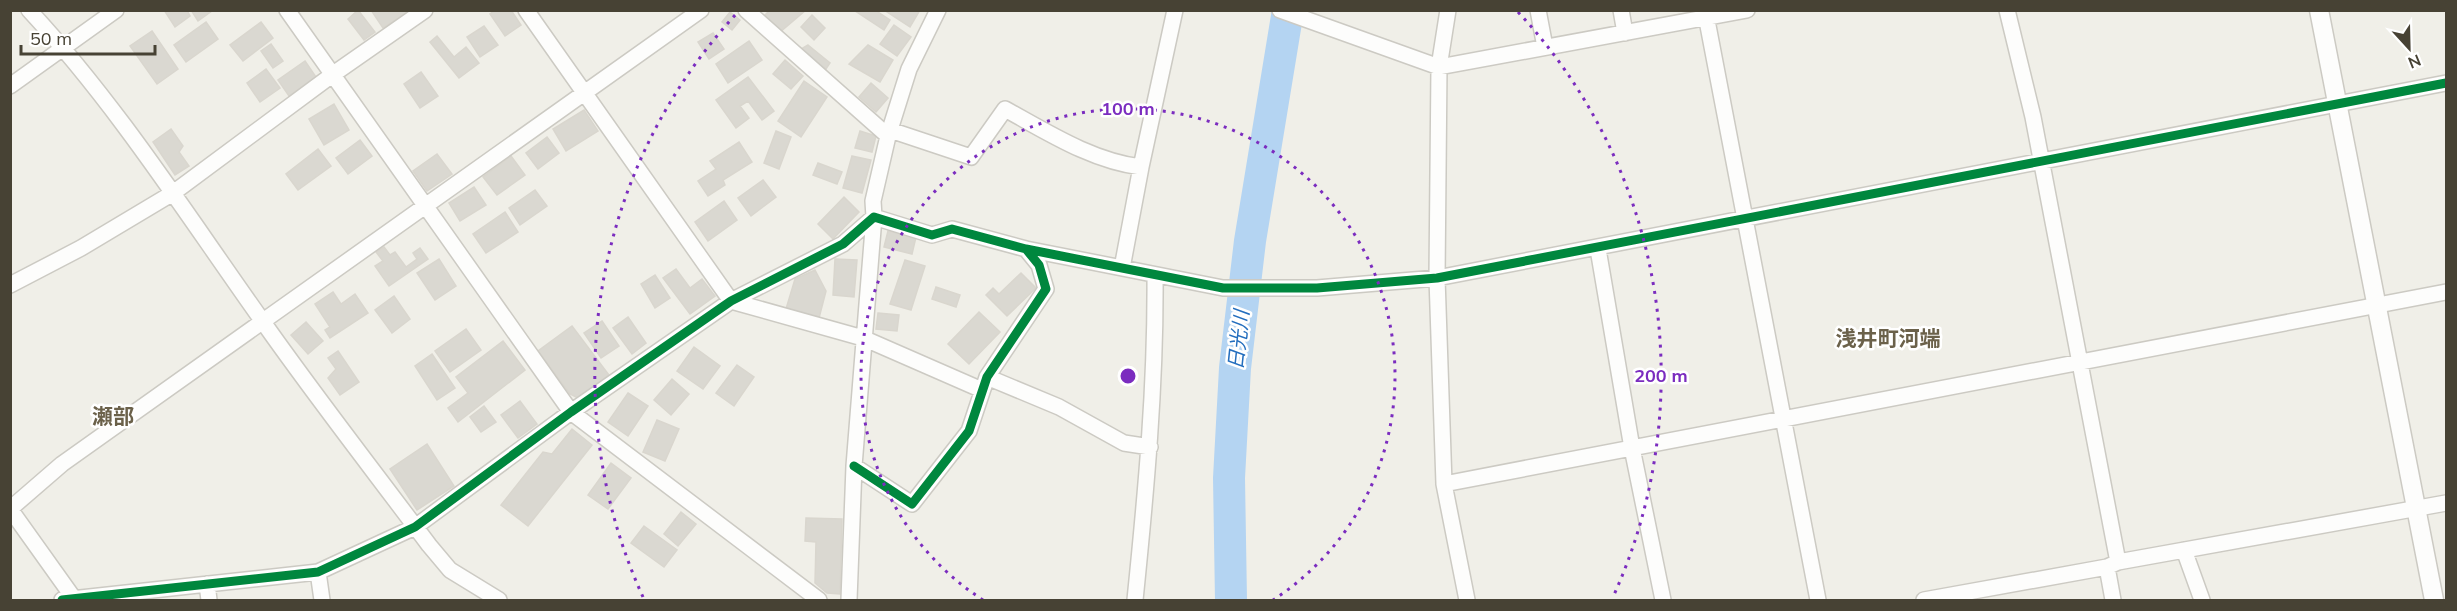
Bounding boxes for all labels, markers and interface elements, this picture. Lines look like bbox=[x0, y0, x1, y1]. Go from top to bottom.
scale bar bbox=[21, 18, 154, 56]
north arrow bbox=[2379, 18, 2439, 78]
text: 50 m bbox=[30, 27, 72, 50]
text: N bbox=[2405, 50, 2424, 73]
text: 100 m bbox=[1101, 97, 1155, 120]
water label: 日光川 bbox=[1222, 307, 1254, 371]
district label: 浅井町河端 bbox=[1836, 325, 1941, 351]
text: 200 m bbox=[1634, 364, 1688, 387]
centre of rings bbox=[1118, 366, 1138, 386]
district label: 瀬部 bbox=[92, 403, 134, 429]

